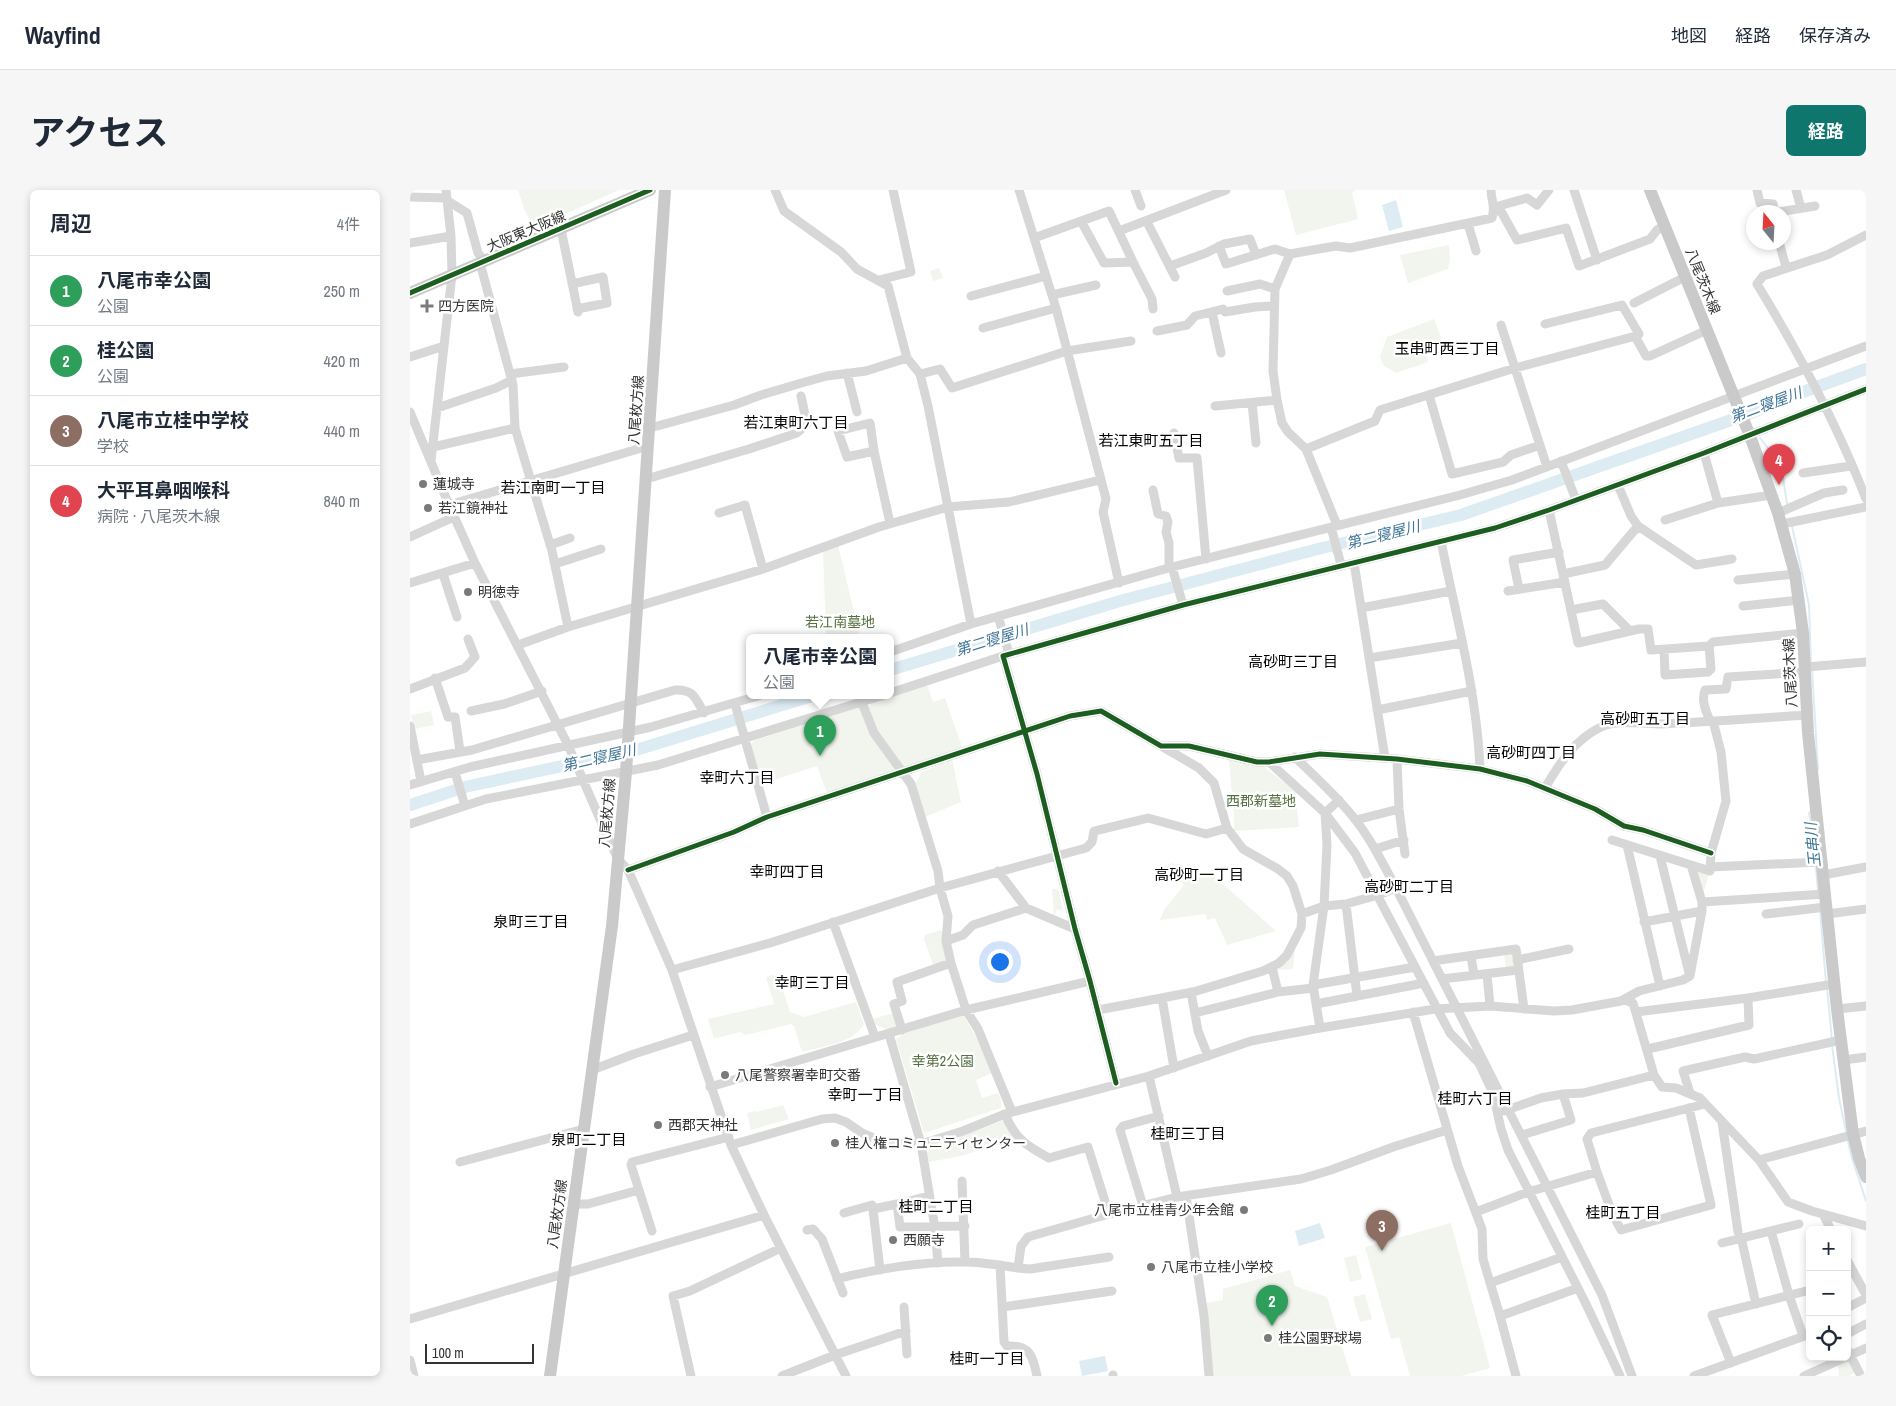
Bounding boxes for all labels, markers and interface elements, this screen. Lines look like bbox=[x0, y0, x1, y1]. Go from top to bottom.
text: Wayfind bbox=[25, 19, 101, 51]
text: 地図 bbox=[1671, 23, 1707, 48]
text: 経路 bbox=[1735, 23, 1771, 48]
text: 保存済み bbox=[1799, 23, 1871, 48]
button: 経路 bbox=[1786, 105, 1866, 156]
text: アクセス bbox=[30, 109, 168, 156]
north arrow bbox=[1746, 205, 1791, 250]
street label: 大阪東大阪線 bbox=[484, 206, 568, 256]
text: 周辺 bbox=[50, 209, 92, 238]
text: 4件 bbox=[337, 213, 360, 235]
street label: 八尾茨木線 bbox=[1682, 245, 1724, 317]
text: 八尾市幸公園 bbox=[97, 267, 211, 293]
text: 1 bbox=[62, 280, 70, 302]
text: 250 m bbox=[324, 280, 360, 302]
text: 公園 bbox=[97, 295, 129, 317]
place label: 四方医院 bbox=[438, 297, 494, 315]
marker: 四方医院 bbox=[420, 299, 434, 313]
text: 桂公園 bbox=[97, 337, 154, 363]
district label: 玉串町西三丁目 bbox=[1394, 338, 1500, 359]
text: 2 bbox=[62, 350, 70, 372]
text: 420 m bbox=[324, 350, 360, 372]
text: 公園 bbox=[97, 365, 129, 387]
street label: 八尾枚方線 bbox=[625, 374, 647, 446]
water label: 第二寝屋川 bbox=[1727, 381, 1807, 427]
text: 八尾市立桂中学校 bbox=[97, 407, 249, 433]
district label: 若江東町六丁目 bbox=[743, 412, 849, 433]
text: 3 bbox=[62, 420, 70, 442]
text: 440 m bbox=[324, 420, 360, 442]
district label: 若江東町五丁目 bbox=[1098, 430, 1204, 451]
text: 学校 bbox=[97, 435, 129, 457]
pin: 4 bbox=[1763, 444, 1795, 485]
place label: 蓮城寺 bbox=[433, 475, 475, 493]
text: 大平耳鼻咽喉科 bbox=[97, 477, 230, 503]
district label: 若江南町一丁目 bbox=[500, 477, 606, 498]
marker: 蓮城寺 bbox=[417, 478, 429, 490]
text: 4 bbox=[62, 490, 70, 512]
text: 840 m bbox=[324, 490, 360, 512]
place label: 若江鏡神社 bbox=[438, 499, 508, 517]
marker: 若江鏡神社 bbox=[422, 502, 434, 514]
text: 病院 · 八尾茨木線 bbox=[97, 505, 220, 527]
water label: 第二寝屋川 bbox=[1344, 515, 1424, 554]
place label: 明徳寺 bbox=[478, 583, 520, 601]
marker: 明徳寺 bbox=[462, 586, 474, 598]
park label: 若江南墓地 bbox=[805, 613, 875, 631]
water label: 第二寝屋川 bbox=[953, 618, 1033, 661]
popup bbox=[746, 634, 894, 699]
street label: 八尾茨木線 bbox=[1779, 638, 1801, 708]
text: 八尾市幸公園 bbox=[763, 643, 877, 669]
district label: 高砂町三丁目 bbox=[1248, 651, 1338, 672]
text: 公園 bbox=[763, 671, 795, 693]
district label: 高砂町五丁目 bbox=[1600, 708, 1690, 729]
pin: 1 bbox=[804, 715, 836, 756]
water label: 第二寝屋川 bbox=[560, 738, 640, 776]
district label: 高砂町四丁目 bbox=[1486, 742, 1576, 763]
district label: 幸町六丁目 bbox=[699, 767, 775, 788]
street label: 八尾枚方線 bbox=[595, 777, 619, 849]
park label: 西郡新墓地 bbox=[1226, 792, 1296, 810]
water label: 玉串川 bbox=[1800, 820, 1825, 869]
district label: 幸町四丁目 bbox=[749, 861, 825, 882]
district label: 高砂町一丁目 bbox=[1154, 864, 1244, 885]
district label: 高砂町二丁目 bbox=[1364, 876, 1454, 897]
district label: 泉町三丁目 bbox=[493, 911, 569, 932]
your location bbox=[987, 949, 1013, 975]
district label: 幸町三丁目 bbox=[774, 972, 850, 993]
park label: 幸第2公園 bbox=[912, 1052, 974, 1070]
place label: 八尾警察署幸町交番 bbox=[735, 1066, 861, 1084]
marker: 八尾警察署幸町交番 bbox=[719, 1069, 731, 1081]
district label: 幸町一丁目 bbox=[827, 1084, 903, 1105]
district label: 桂町六丁目 bbox=[1437, 1088, 1513, 1109]
place label: 西郡天神社 bbox=[668, 1116, 738, 1134]
marker: 西郡天神社 bbox=[652, 1119, 664, 1131]
district label: 桂町三丁目 bbox=[1150, 1123, 1226, 1144]
district label: 泉町二丁目 bbox=[551, 1129, 627, 1150]
place label: 桂人権コミュニティセンター bbox=[845, 1134, 1026, 1152]
marker: 桂人権コミュニティセンター bbox=[829, 1137, 841, 1149]
street label: 八尾枚方線 bbox=[543, 1178, 571, 1250]
district label: 桂町二丁目 bbox=[898, 1196, 974, 1217]
place label: 八尾市立桂青少年会館 bbox=[1094, 1201, 1234, 1219]
district label: 桂町五丁目 bbox=[1585, 1202, 1661, 1223]
marker: 八尾市立桂青少年会館 bbox=[1238, 1204, 1250, 1216]
pin: 3 bbox=[1366, 1210, 1398, 1251]
map controls bbox=[1806, 1226, 1851, 1361]
button: + bbox=[1806, 1226, 1851, 1271]
place label: 西願寺 bbox=[903, 1231, 945, 1249]
marker: 西願寺 bbox=[887, 1234, 899, 1246]
place label: 八尾市立桂小学校 bbox=[1161, 1258, 1273, 1276]
marker: 八尾市立桂小学校 bbox=[1145, 1261, 1157, 1273]
button: − bbox=[1806, 1271, 1851, 1316]
pin: 2 bbox=[1256, 1285, 1288, 1326]
button: locate bbox=[1806, 1316, 1851, 1361]
place label: 桂公園野球場 bbox=[1278, 1329, 1362, 1347]
marker: 桂公園野球場 bbox=[1262, 1332, 1274, 1344]
scale bar bbox=[425, 1341, 534, 1364]
text: 100 m bbox=[432, 1344, 464, 1362]
district label: 桂町一丁目 bbox=[949, 1348, 1025, 1369]

